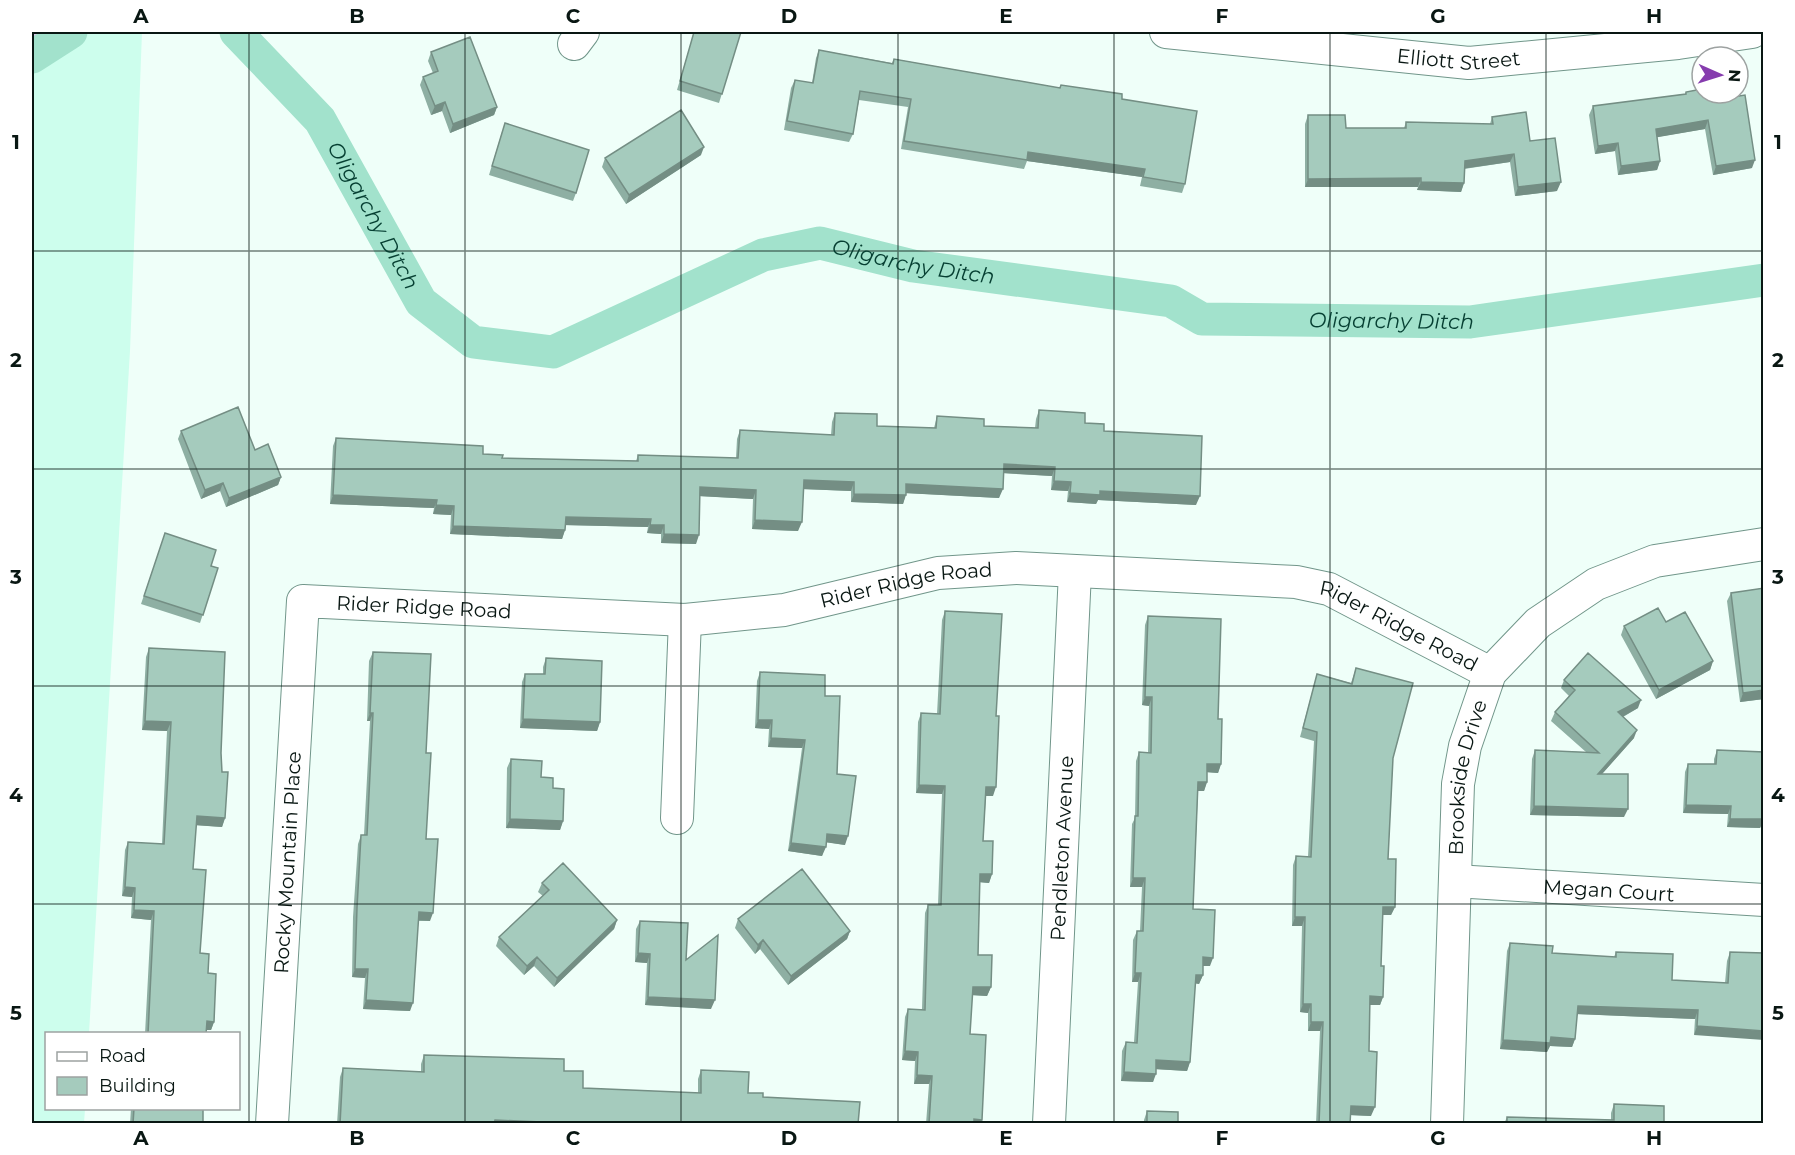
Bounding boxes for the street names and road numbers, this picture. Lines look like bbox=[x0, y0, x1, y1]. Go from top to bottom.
street label: Elliott Street bbox=[1396, 44, 1521, 75]
street label: Rider Ridge Road bbox=[817, 558, 993, 613]
street label: Rider Ridge Road bbox=[1317, 575, 1482, 677]
street label: Rider Ridge Road bbox=[336, 591, 512, 623]
street label: Brookside Drive bbox=[1444, 696, 1492, 856]
street label: Rocky Mountain Place bbox=[269, 751, 306, 974]
street label: Pendleton Avenue bbox=[1046, 755, 1078, 941]
street label: Megan Court bbox=[1542, 874, 1675, 906]

